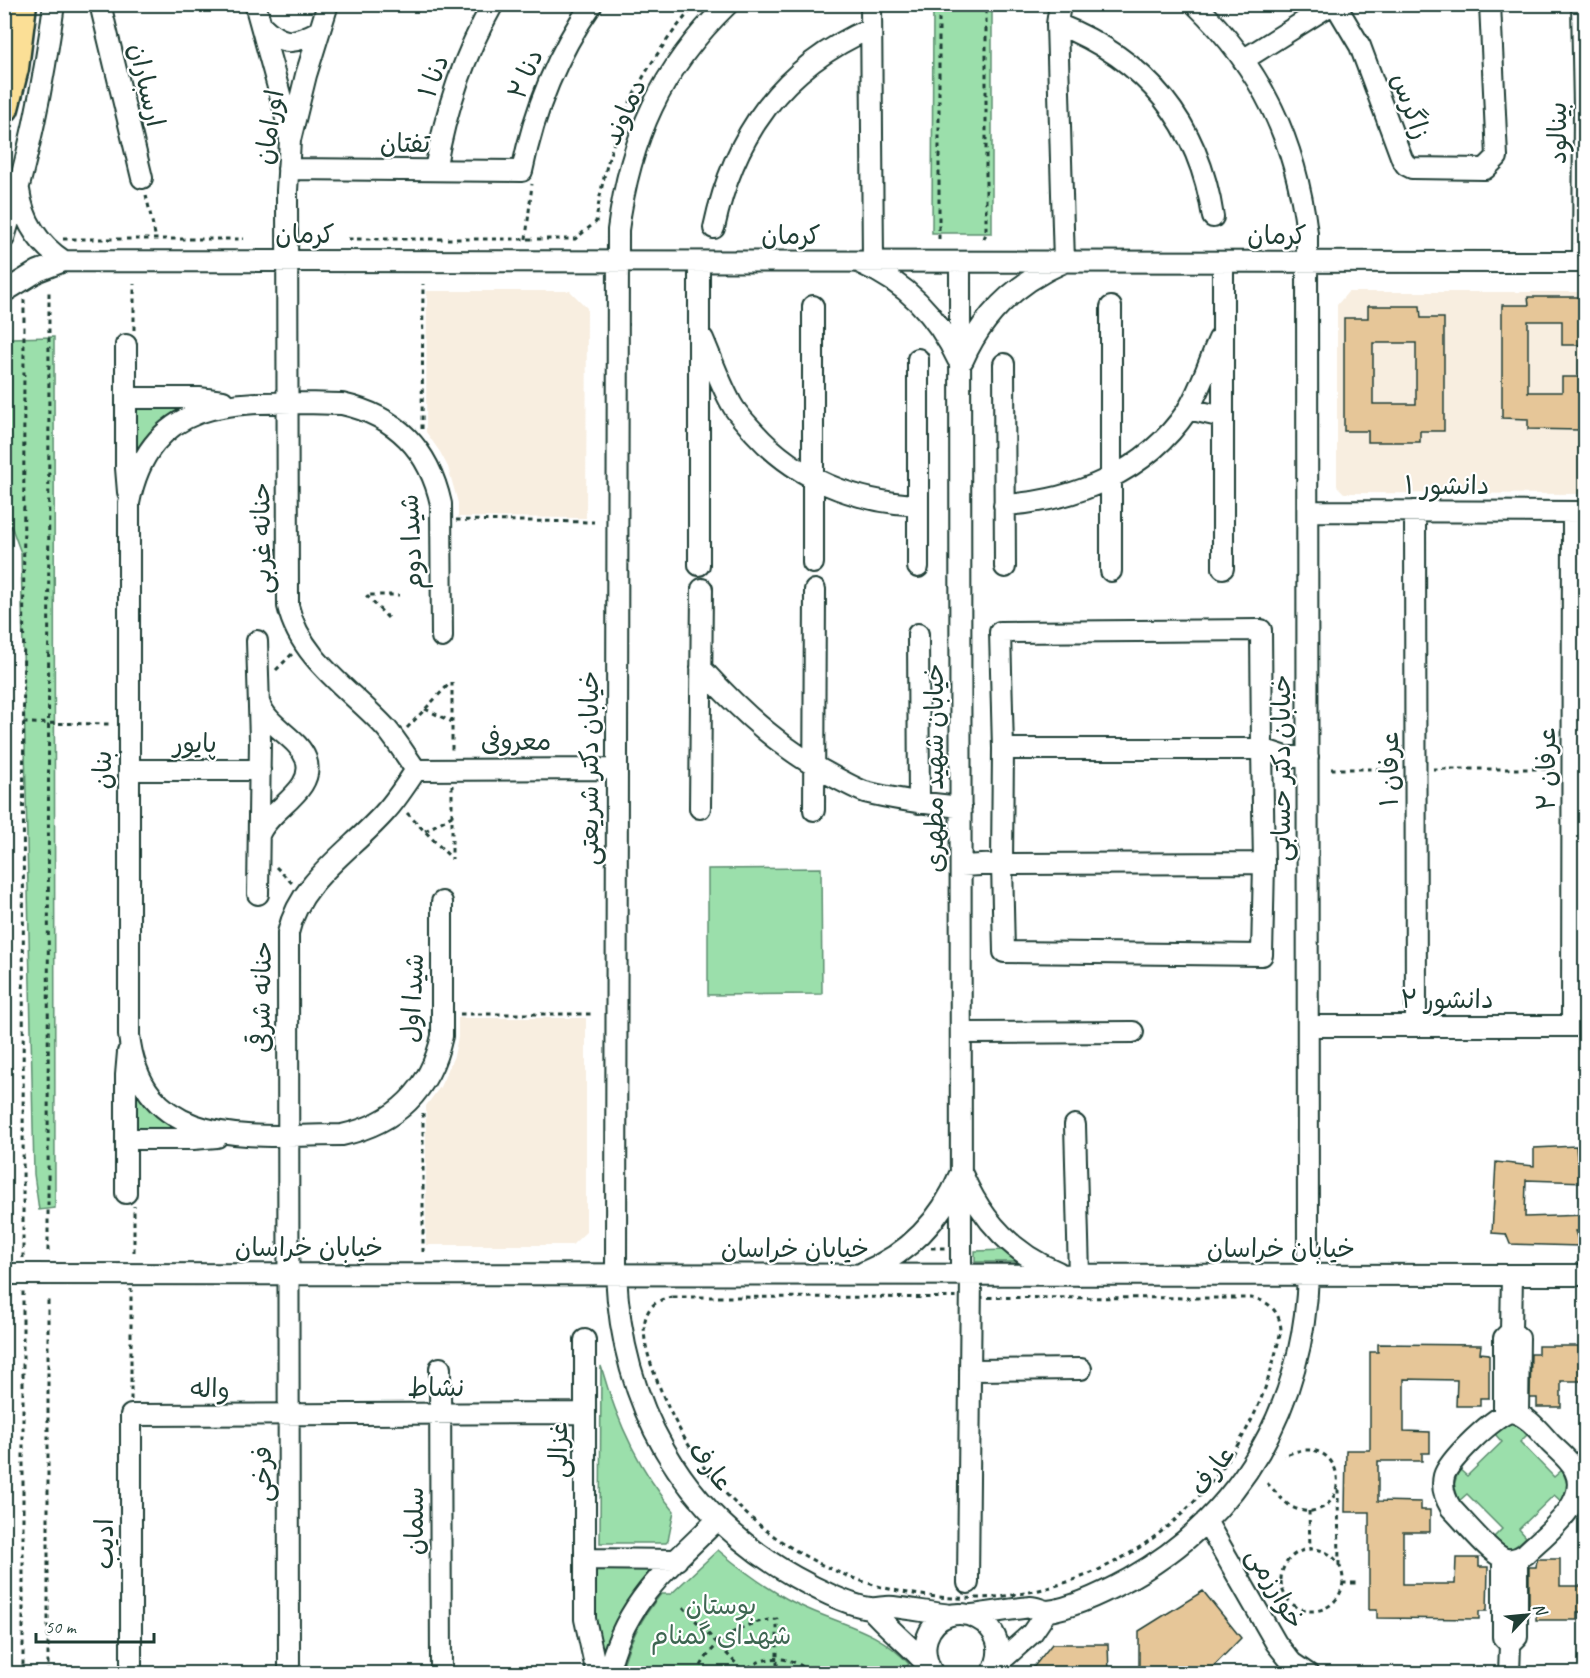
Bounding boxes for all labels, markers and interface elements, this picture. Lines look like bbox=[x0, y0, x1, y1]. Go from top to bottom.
street label: ارسباران bbox=[121, 40, 172, 130]
street label: دنا ۲ bbox=[500, 44, 551, 104]
street label: دنا ۱ bbox=[411, 50, 456, 102]
street label: زاگرس bbox=[1383, 69, 1438, 144]
street label: دماوند bbox=[595, 74, 654, 151]
street label: اورامان bbox=[247, 87, 292, 167]
street label: بینالود bbox=[1541, 102, 1574, 164]
street label: تفتان bbox=[380, 127, 431, 160]
street label: کرمان bbox=[275, 218, 335, 251]
street label: کرمان bbox=[761, 219, 821, 252]
street label: کرمان bbox=[1247, 219, 1307, 252]
street label: دانشور ۱ bbox=[1405, 469, 1489, 502]
street label: حنانه غربی bbox=[244, 483, 279, 594]
street label: شیدا دوم bbox=[393, 493, 433, 591]
street label: خیابان شهید مطهری bbox=[918, 663, 951, 873]
street label: خیابان دکتر شریعتی bbox=[573, 671, 606, 865]
street label: خیابان دکتر حسابی bbox=[1265, 674, 1298, 862]
street label: معروفی bbox=[481, 725, 551, 758]
street label: پایور bbox=[171, 727, 217, 760]
street label: عرفان ۲ bbox=[1530, 727, 1563, 811]
street label: عرفان ۱ bbox=[1373, 731, 1406, 807]
street label: بنان bbox=[86, 750, 119, 790]
street label: حنانه شرقی bbox=[244, 942, 279, 1053]
street label: شیدا اول bbox=[394, 952, 431, 1044]
street label: دانشور ۲ bbox=[1400, 983, 1494, 1016]
street label: خیابان خراسان bbox=[235, 1231, 383, 1264]
street label: خیابان خراسان bbox=[721, 1232, 869, 1265]
street label: خیابان خراسان bbox=[1207, 1232, 1355, 1265]
street label: نشاط bbox=[408, 1371, 464, 1404]
street label: واله bbox=[190, 1372, 230, 1405]
street label: غزالی bbox=[542, 1422, 575, 1478]
street label: عارف bbox=[681, 1435, 740, 1498]
street label: عارف bbox=[1183, 1439, 1242, 1502]
street label: فرخی bbox=[246, 1446, 279, 1502]
street label: سلمان bbox=[398, 1487, 431, 1555]
street label: ادیب bbox=[88, 1518, 121, 1570]
street label: خوارزمی bbox=[1239, 1541, 1312, 1635]
north arrow bbox=[1497, 1585, 1557, 1645]
park label: بوستان شهدای گمنام bbox=[651, 1589, 791, 1655]
text: N bbox=[1528, 1600, 1552, 1620]
scale bar bbox=[36, 1606, 154, 1644]
text: 50 m bbox=[45, 1616, 78, 1638]

